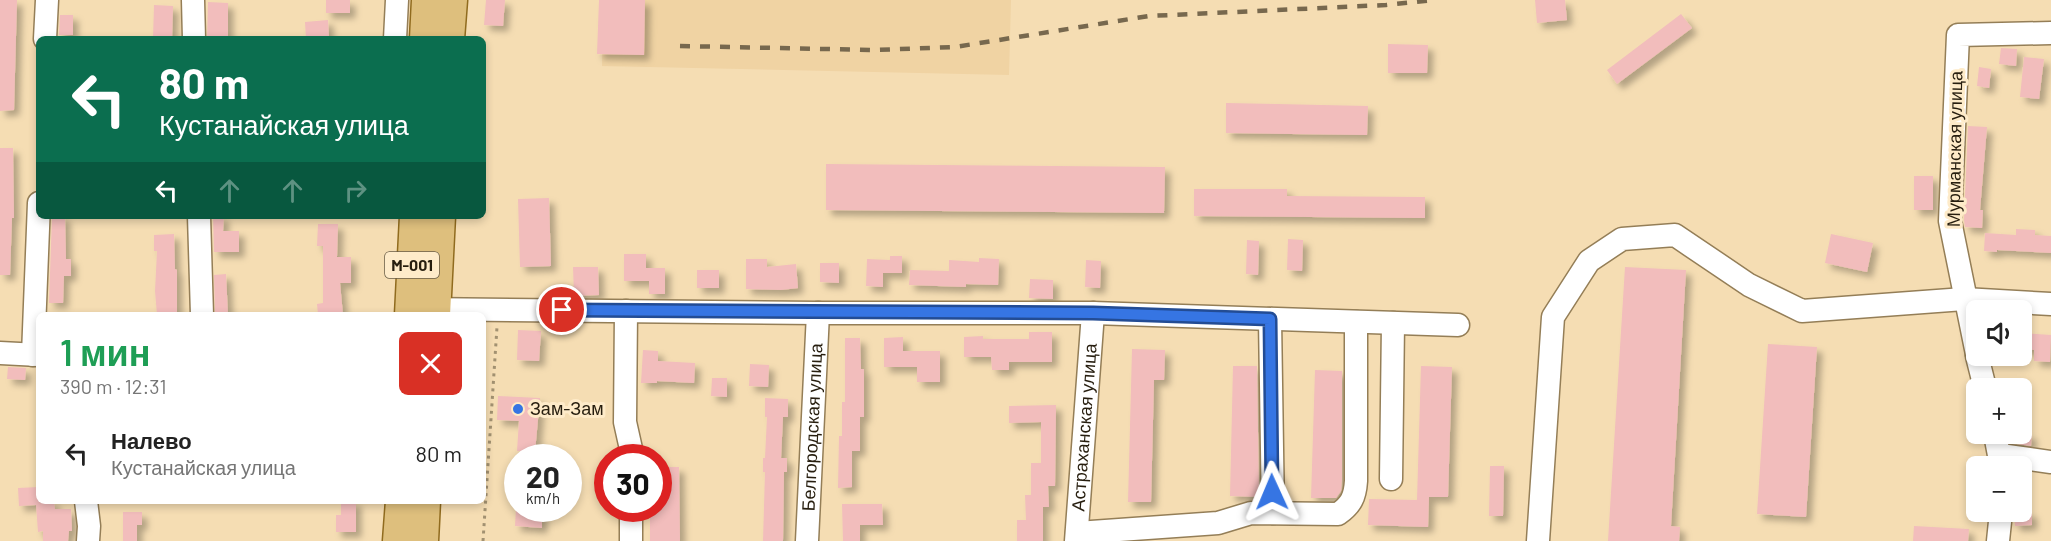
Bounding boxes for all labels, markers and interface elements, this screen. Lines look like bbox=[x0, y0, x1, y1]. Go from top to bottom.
text: 80 m bbox=[159, 57, 249, 107]
icon: left bbox=[60, 60, 138, 138]
street label: Мурманская улица bbox=[1942, 70, 1966, 227]
text: Кустанайская улица bbox=[159, 108, 409, 140]
icon: left bbox=[150, 174, 183, 207]
icon: ahead bbox=[213, 174, 246, 207]
icon: ahead bbox=[276, 174, 309, 207]
icon: right bbox=[339, 174, 372, 207]
road number: M-001 bbox=[385, 252, 439, 278]
pin bbox=[536, 284, 587, 335]
icon: arrive bbox=[545, 293, 578, 326]
map controls bbox=[1966, 300, 2032, 522]
button: sound bbox=[1966, 300, 2032, 366]
text: 1 мин bbox=[60, 330, 150, 373]
button: close bbox=[399, 332, 462, 395]
street label: Белгородская улица bbox=[796, 342, 827, 512]
street label: Астраханская улица bbox=[1066, 342, 1101, 512]
text: 390 m · 12:31 bbox=[60, 374, 166, 398]
button: + bbox=[1966, 378, 2032, 444]
place label: Зам-Зам bbox=[530, 397, 604, 419]
marker: Зам-Зам bbox=[511, 402, 525, 416]
text: Налево bbox=[111, 427, 192, 453]
icon: left bbox=[60, 437, 93, 470]
text: 80 m bbox=[416, 440, 462, 466]
speed limit sign: 30 bbox=[594, 444, 672, 522]
text: Кустанайская улица bbox=[111, 455, 296, 479]
button: − bbox=[1966, 456, 2032, 522]
text: 20 bbox=[526, 458, 560, 494]
position arrow bbox=[1240, 460, 1304, 524]
text: km/h bbox=[526, 489, 560, 507]

